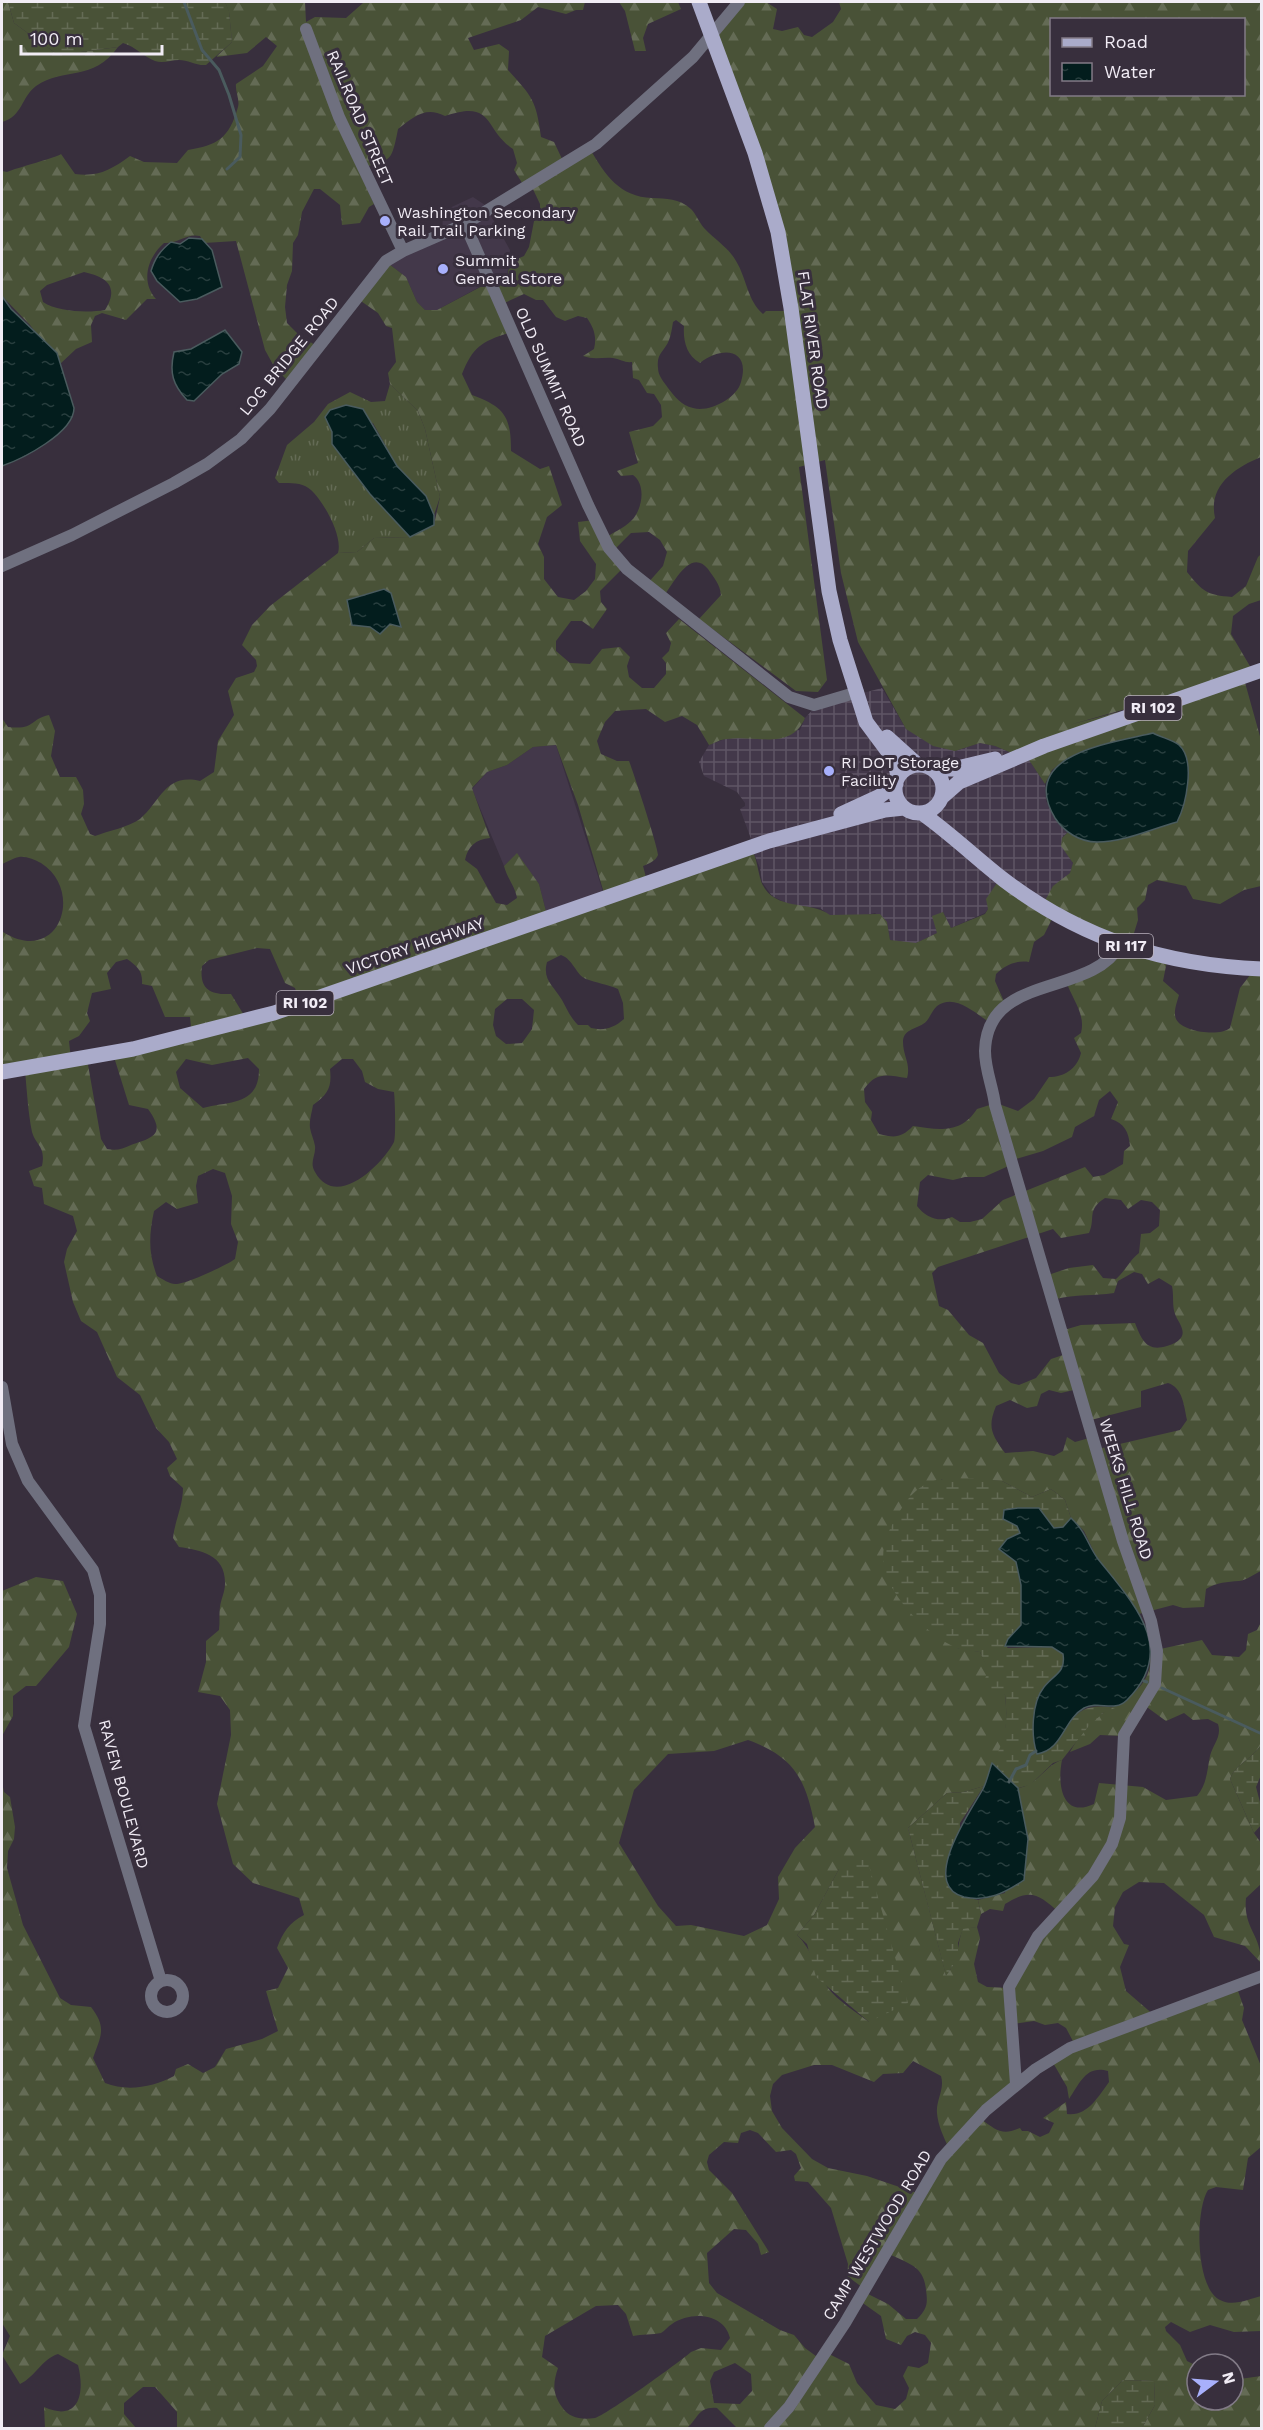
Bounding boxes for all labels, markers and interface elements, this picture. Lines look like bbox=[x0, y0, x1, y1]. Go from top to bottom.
scale bar bbox=[21, 18, 162, 56]
legend bbox=[1050, 18, 1245, 96]
text: 100 m bbox=[30, 28, 83, 49]
text: Road bbox=[1104, 31, 1148, 52]
street label: RAILROAD STREET bbox=[323, 47, 397, 189]
text: Water bbox=[1104, 61, 1156, 82]
place label: Washington Secondary Rail Trail Parking bbox=[397, 203, 576, 240]
marker: Washington Secondary Rail Trail Parking bbox=[378, 214, 392, 228]
place label: Summit General Store bbox=[455, 251, 562, 288]
marker: Summit General Store bbox=[436, 262, 450, 276]
street label: FLAT RIVER ROAD bbox=[794, 270, 832, 410]
street label: LOG BRIDGE ROAD bbox=[235, 293, 343, 419]
street label: OLD SUMMIT ROAD bbox=[512, 304, 590, 450]
road number: RI 102 bbox=[1124, 696, 1182, 720]
place label: RI DOT Storage Facility bbox=[841, 753, 959, 790]
marker: RI DOT Storage Facility bbox=[822, 764, 836, 778]
street label: VICTORY HIGHWAY bbox=[343, 913, 487, 979]
road number: RI 117 bbox=[1099, 934, 1153, 958]
road number: RI 102 bbox=[276, 991, 334, 1015]
street label: WEEKS HILL ROAD bbox=[1095, 1416, 1157, 1562]
street label: RAVEN BOULEVARD bbox=[95, 1717, 153, 1871]
street label: CAMP WESTWOOD ROAD bbox=[819, 2146, 935, 2324]
north arrow bbox=[1185, 2352, 1245, 2412]
text: N bbox=[1218, 2370, 1240, 2386]

